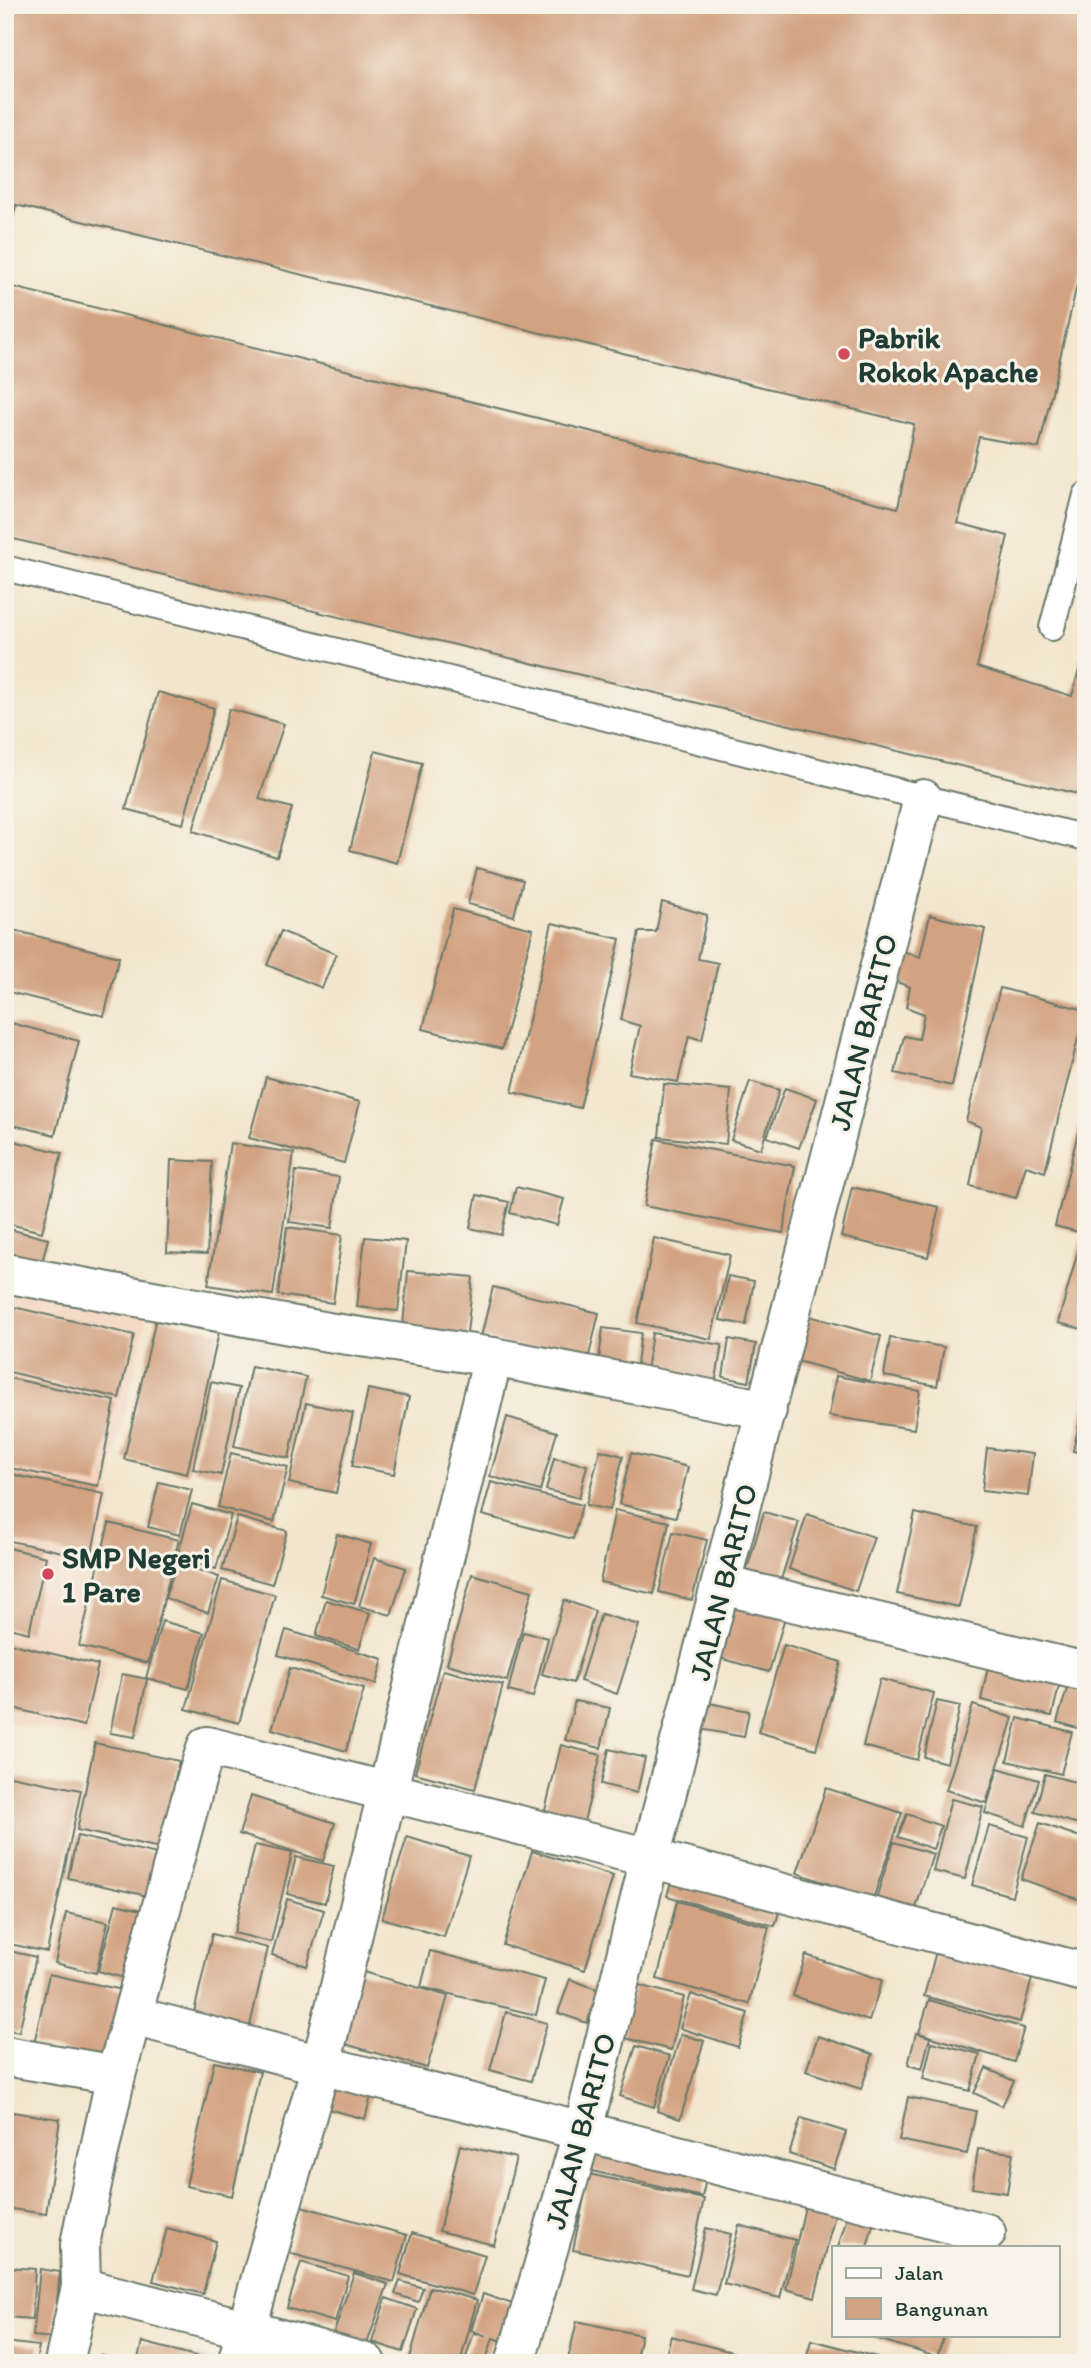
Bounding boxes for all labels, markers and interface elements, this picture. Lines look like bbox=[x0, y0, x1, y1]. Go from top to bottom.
place label: Pabrik Rokok Apache bbox=[858, 319, 1038, 390]
marker: Pabrik Rokok Apache bbox=[836, 346, 852, 362]
street label: JALAN BARITO bbox=[821, 930, 905, 1134]
street label: JALAN BARITO bbox=[681, 1480, 765, 1684]
place label: SMP Negeri 1 Pare bbox=[62, 1539, 211, 1610]
marker: SMP Negeri 1 Pare bbox=[40, 1566, 56, 1582]
street label: JALAN BARITO bbox=[536, 2029, 624, 2233]
legend bbox=[832, 2246, 1060, 2336]
text: Jalan bbox=[895, 2260, 943, 2285]
text: Bangunan bbox=[895, 2296, 988, 2321]

